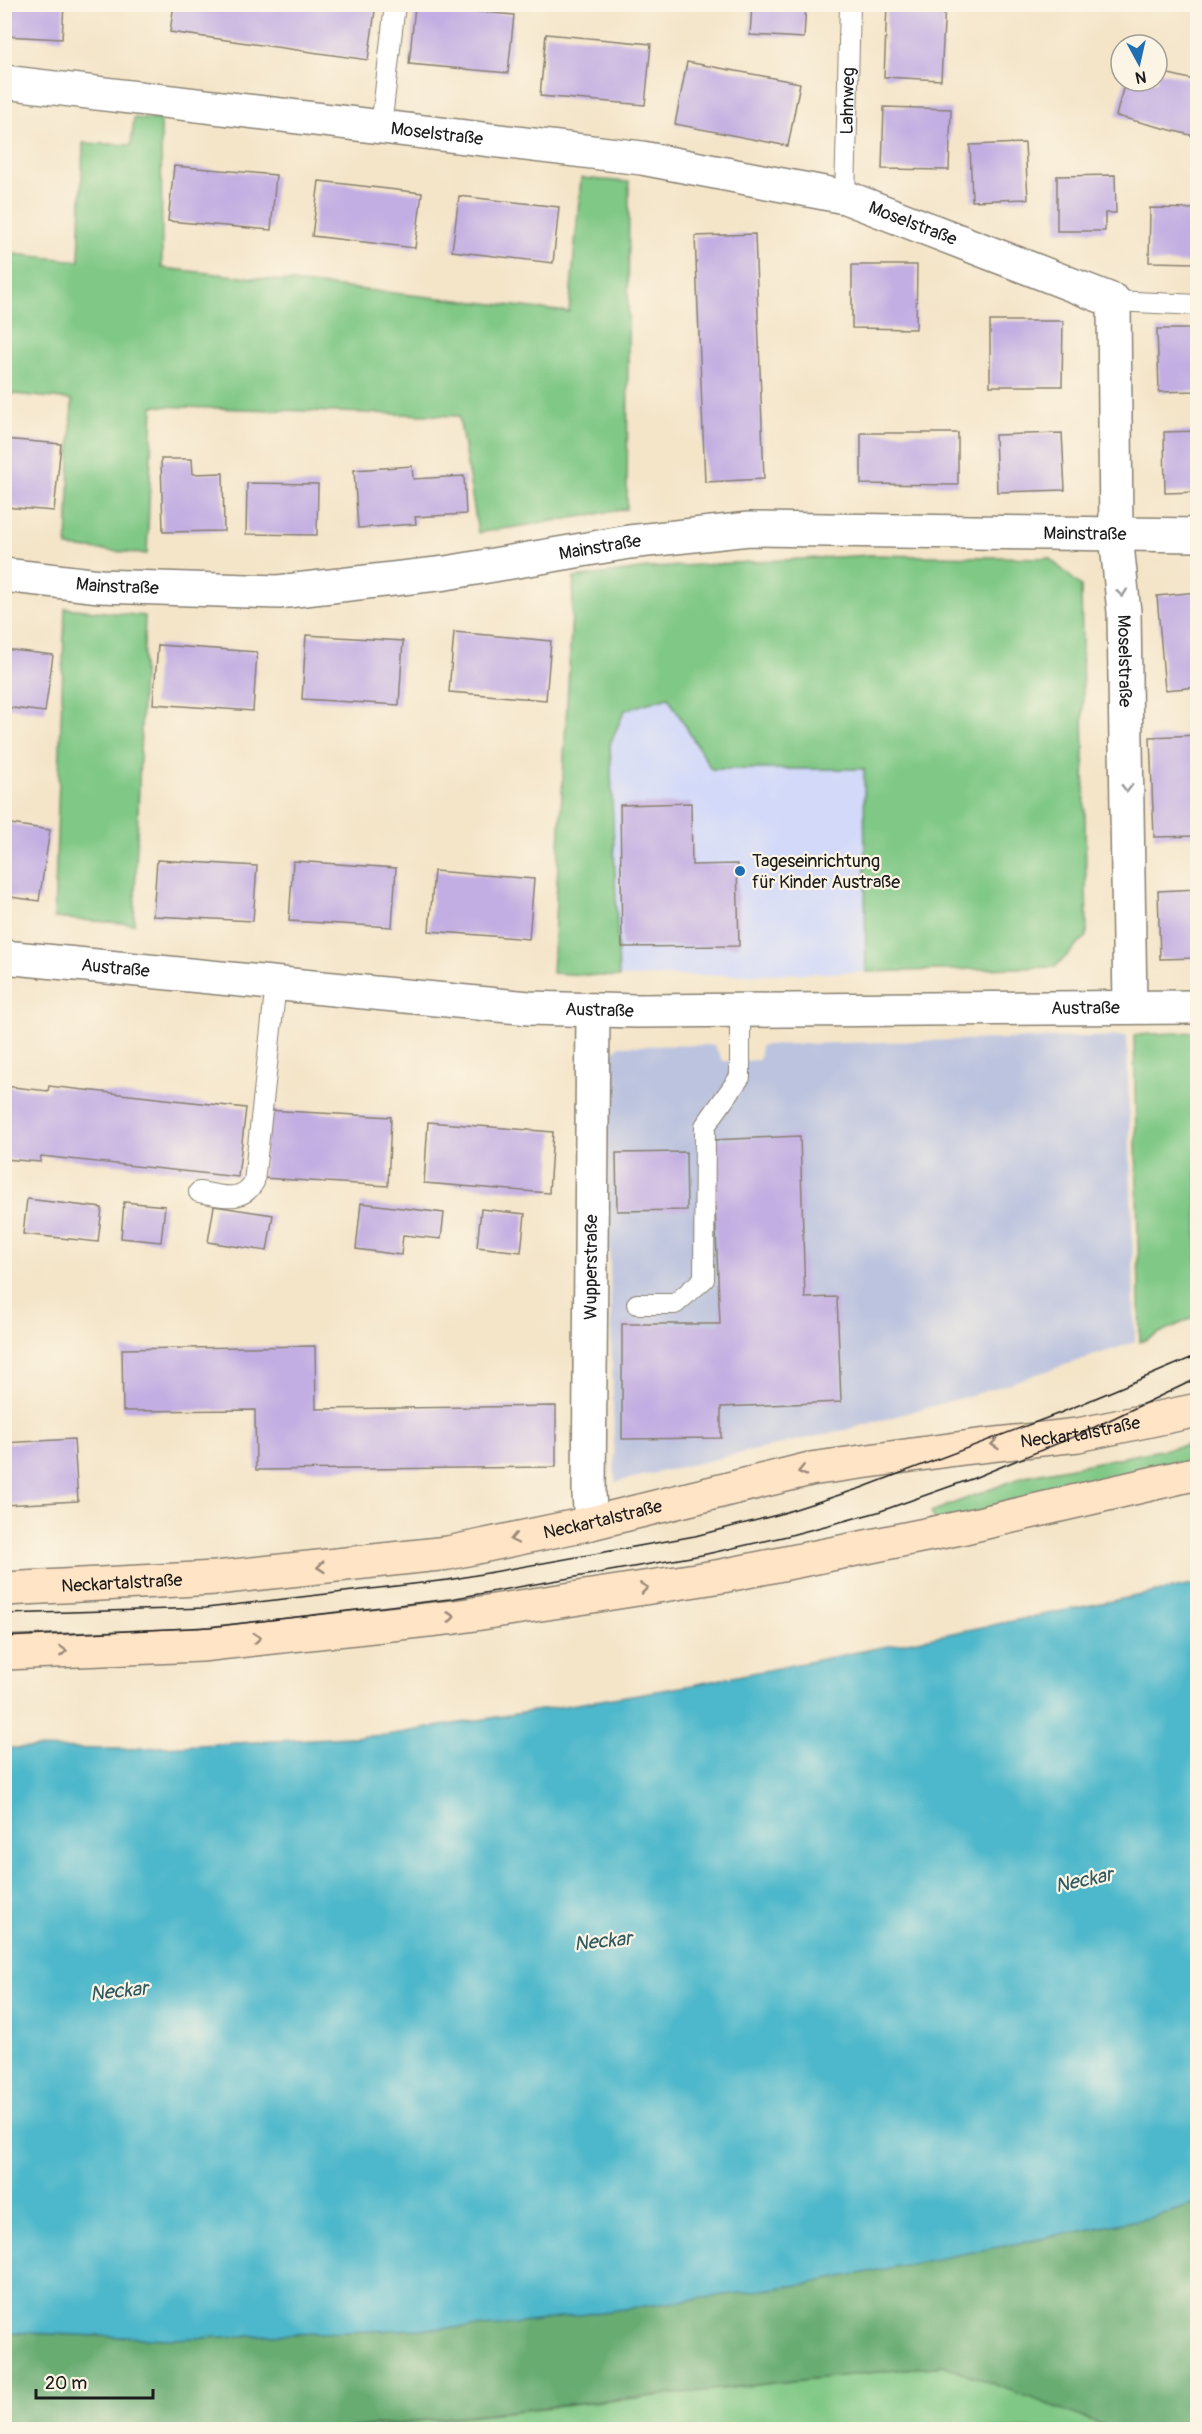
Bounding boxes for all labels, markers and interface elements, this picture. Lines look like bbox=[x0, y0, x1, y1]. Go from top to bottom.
north arrow bbox=[1109, 33, 1169, 93]
text: N bbox=[1134, 66, 1148, 88]
street label: Lahnweg bbox=[835, 67, 860, 135]
street label: Moselstraße bbox=[390, 117, 484, 150]
street label: Moselstraße bbox=[866, 196, 960, 251]
street label: Mainstraße bbox=[1043, 521, 1127, 546]
street label: Mainstraße bbox=[557, 529, 642, 565]
street label: Mainstraße bbox=[75, 572, 159, 599]
one-way arrow bbox=[1115, 588, 1128, 598]
street label: Moselstraße bbox=[1113, 614, 1137, 708]
one-way arrow bbox=[1121, 783, 1133, 792]
place label: Tageseinrichtung für Kinder Austraße bbox=[752, 850, 900, 894]
marker: Tageseinrichtung für Kinder Austraße bbox=[733, 864, 747, 878]
street label: Austraße bbox=[80, 953, 151, 983]
street label: Austraße bbox=[1051, 996, 1120, 1020]
street label: Austraße bbox=[565, 998, 634, 1022]
street label: Wupperstraße bbox=[579, 1214, 603, 1320]
street label: Neckartalstraße bbox=[1019, 1411, 1142, 1453]
one-way arrow bbox=[991, 1437, 1000, 1450]
one-way arrow bbox=[797, 1464, 807, 1477]
street label: Neckartalstraße bbox=[541, 1494, 665, 1544]
one-way arrow bbox=[509, 1532, 519, 1545]
one-way arrow bbox=[316, 1560, 325, 1573]
street label: Neckartalstraße bbox=[61, 1568, 183, 1598]
one-way arrow bbox=[639, 1582, 649, 1594]
one-way arrow bbox=[447, 1611, 456, 1624]
one-way arrow bbox=[253, 1633, 262, 1645]
one-way arrow bbox=[58, 1644, 67, 1657]
water label: Neckar bbox=[1053, 1861, 1118, 1898]
water label: Neckar bbox=[573, 1925, 636, 1956]
water label: Neckar bbox=[89, 1975, 152, 2006]
scale bar bbox=[36, 2362, 153, 2400]
text: 20 m bbox=[45, 2372, 87, 2395]

